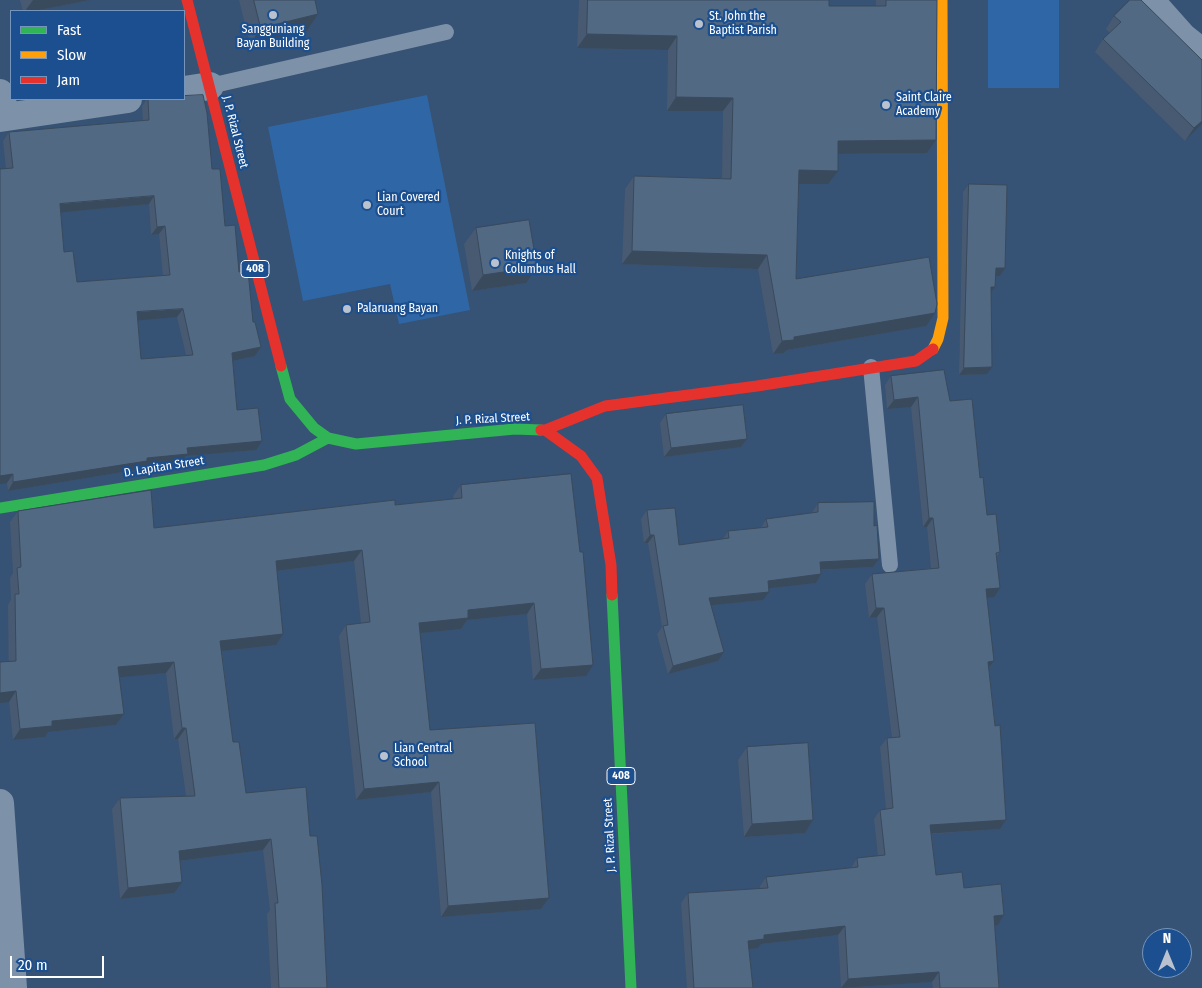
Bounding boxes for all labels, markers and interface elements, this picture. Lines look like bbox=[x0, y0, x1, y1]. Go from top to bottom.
marker: Sangguniang Bayan Building bbox=[267, 9, 279, 21]
legend bbox=[10, 10, 185, 100]
place label: St. John the Baptist Parish bbox=[709, 10, 777, 38]
marker: St. John the Baptist Parish bbox=[693, 18, 705, 30]
text: Fast bbox=[57, 21, 81, 39]
place label: Sangguniang Bayan Building bbox=[237, 23, 309, 51]
text: Slow bbox=[57, 46, 86, 64]
text: Jam bbox=[57, 71, 80, 89]
place label: Saint Claire Academy bbox=[896, 91, 952, 119]
street label: J. P. Rizal Street bbox=[219, 94, 251, 170]
marker: Saint Claire Academy bbox=[880, 99, 892, 111]
place label: Lian Covered Court bbox=[377, 191, 440, 219]
marker: Lian Covered Court bbox=[361, 199, 373, 211]
place label: Knights of Columbus Hall bbox=[505, 249, 576, 277]
marker: Knights of Columbus Hall bbox=[489, 257, 501, 269]
road number: 408 bbox=[241, 260, 269, 278]
place label: Palaruang Bayan bbox=[357, 302, 438, 316]
marker: Palaruang Bayan bbox=[341, 303, 353, 315]
street label: J. P. Rizal Street bbox=[456, 410, 530, 428]
street label: D. Lapitan Street bbox=[123, 454, 205, 480]
place label: Lian Central School bbox=[394, 742, 452, 770]
marker: Lian Central School bbox=[378, 750, 390, 762]
road number: 408 bbox=[607, 768, 635, 784]
street label: J. P. Rizal Street bbox=[601, 798, 619, 872]
north arrow bbox=[1142, 928, 1192, 978]
text: N bbox=[1163, 930, 1171, 947]
scale bar bbox=[12, 946, 106, 978]
text: 20 m bbox=[18, 956, 48, 974]

